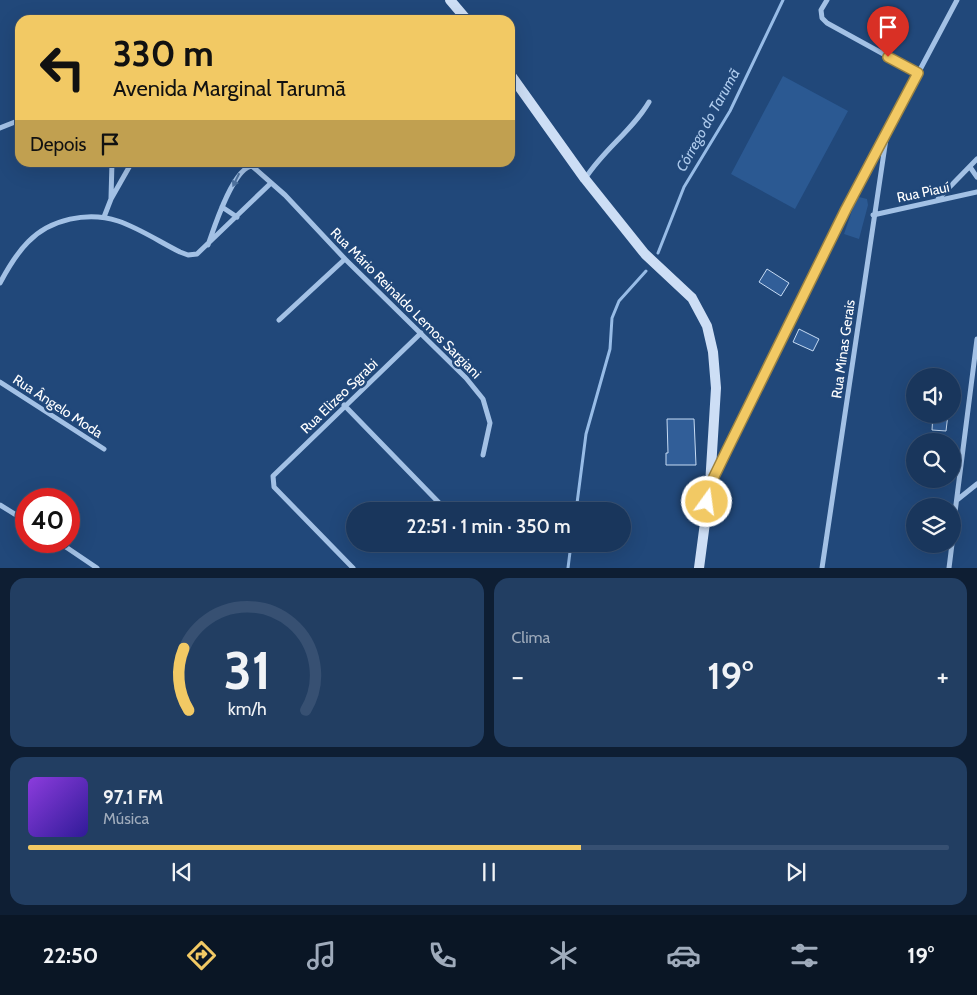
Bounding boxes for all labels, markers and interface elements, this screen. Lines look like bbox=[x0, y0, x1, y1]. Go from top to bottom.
pin bbox=[867, 6, 909, 57]
icon: arrive bbox=[874, 13, 902, 41]
text: 330 m bbox=[113, 32, 214, 75]
icon: left bbox=[30, 35, 95, 100]
water label: Córrego do Tarumã bbox=[672, 65, 744, 175]
text: Avenida Marginal Tarumã bbox=[113, 75, 346, 102]
icon: arrive bbox=[96, 130, 124, 158]
text: Depois bbox=[30, 133, 86, 156]
one-way arrow bbox=[232, 173, 240, 187]
street label: Rua Piauí bbox=[895, 178, 951, 206]
street label: Rua Mário Reinaldo Lemos Sargiani bbox=[327, 224, 485, 382]
street label: Rua Minas Gerais bbox=[827, 298, 859, 400]
street label: Rua Elizeo Sgrabi bbox=[296, 354, 382, 437]
map controls bbox=[906, 368, 961, 553]
button: sound bbox=[906, 368, 961, 423]
street label: Rua Ângelo Moda bbox=[10, 370, 107, 442]
button: search bbox=[906, 433, 961, 488]
position arrow bbox=[680, 475, 732, 527]
speed limit sign: 40 bbox=[15, 488, 80, 553]
button: layers bbox=[906, 498, 961, 553]
text: 22:51 · 1 min · 350 m bbox=[406, 515, 571, 538]
text: Clima bbox=[512, 628, 550, 647]
text: 31 bbox=[223, 639, 270, 702]
text: 19° bbox=[707, 652, 753, 699]
text: − bbox=[512, 659, 524, 693]
text: + bbox=[937, 659, 949, 693]
text: km/h bbox=[227, 698, 266, 719]
text: 97.1 FM bbox=[103, 786, 163, 809]
text: Música bbox=[103, 809, 149, 828]
icon: previous bbox=[168, 858, 196, 886]
icon: pause bbox=[475, 858, 503, 886]
icon: next bbox=[782, 858, 810, 886]
icon: directions bbox=[184, 938, 219, 973]
icon: music bbox=[304, 938, 339, 973]
icon: phone bbox=[425, 938, 460, 973]
icon: climate bbox=[546, 938, 581, 973]
icon: car bbox=[666, 938, 701, 973]
icon: filters bbox=[787, 938, 822, 973]
text: 22:50 bbox=[43, 942, 98, 969]
text: 19° bbox=[907, 942, 934, 969]

